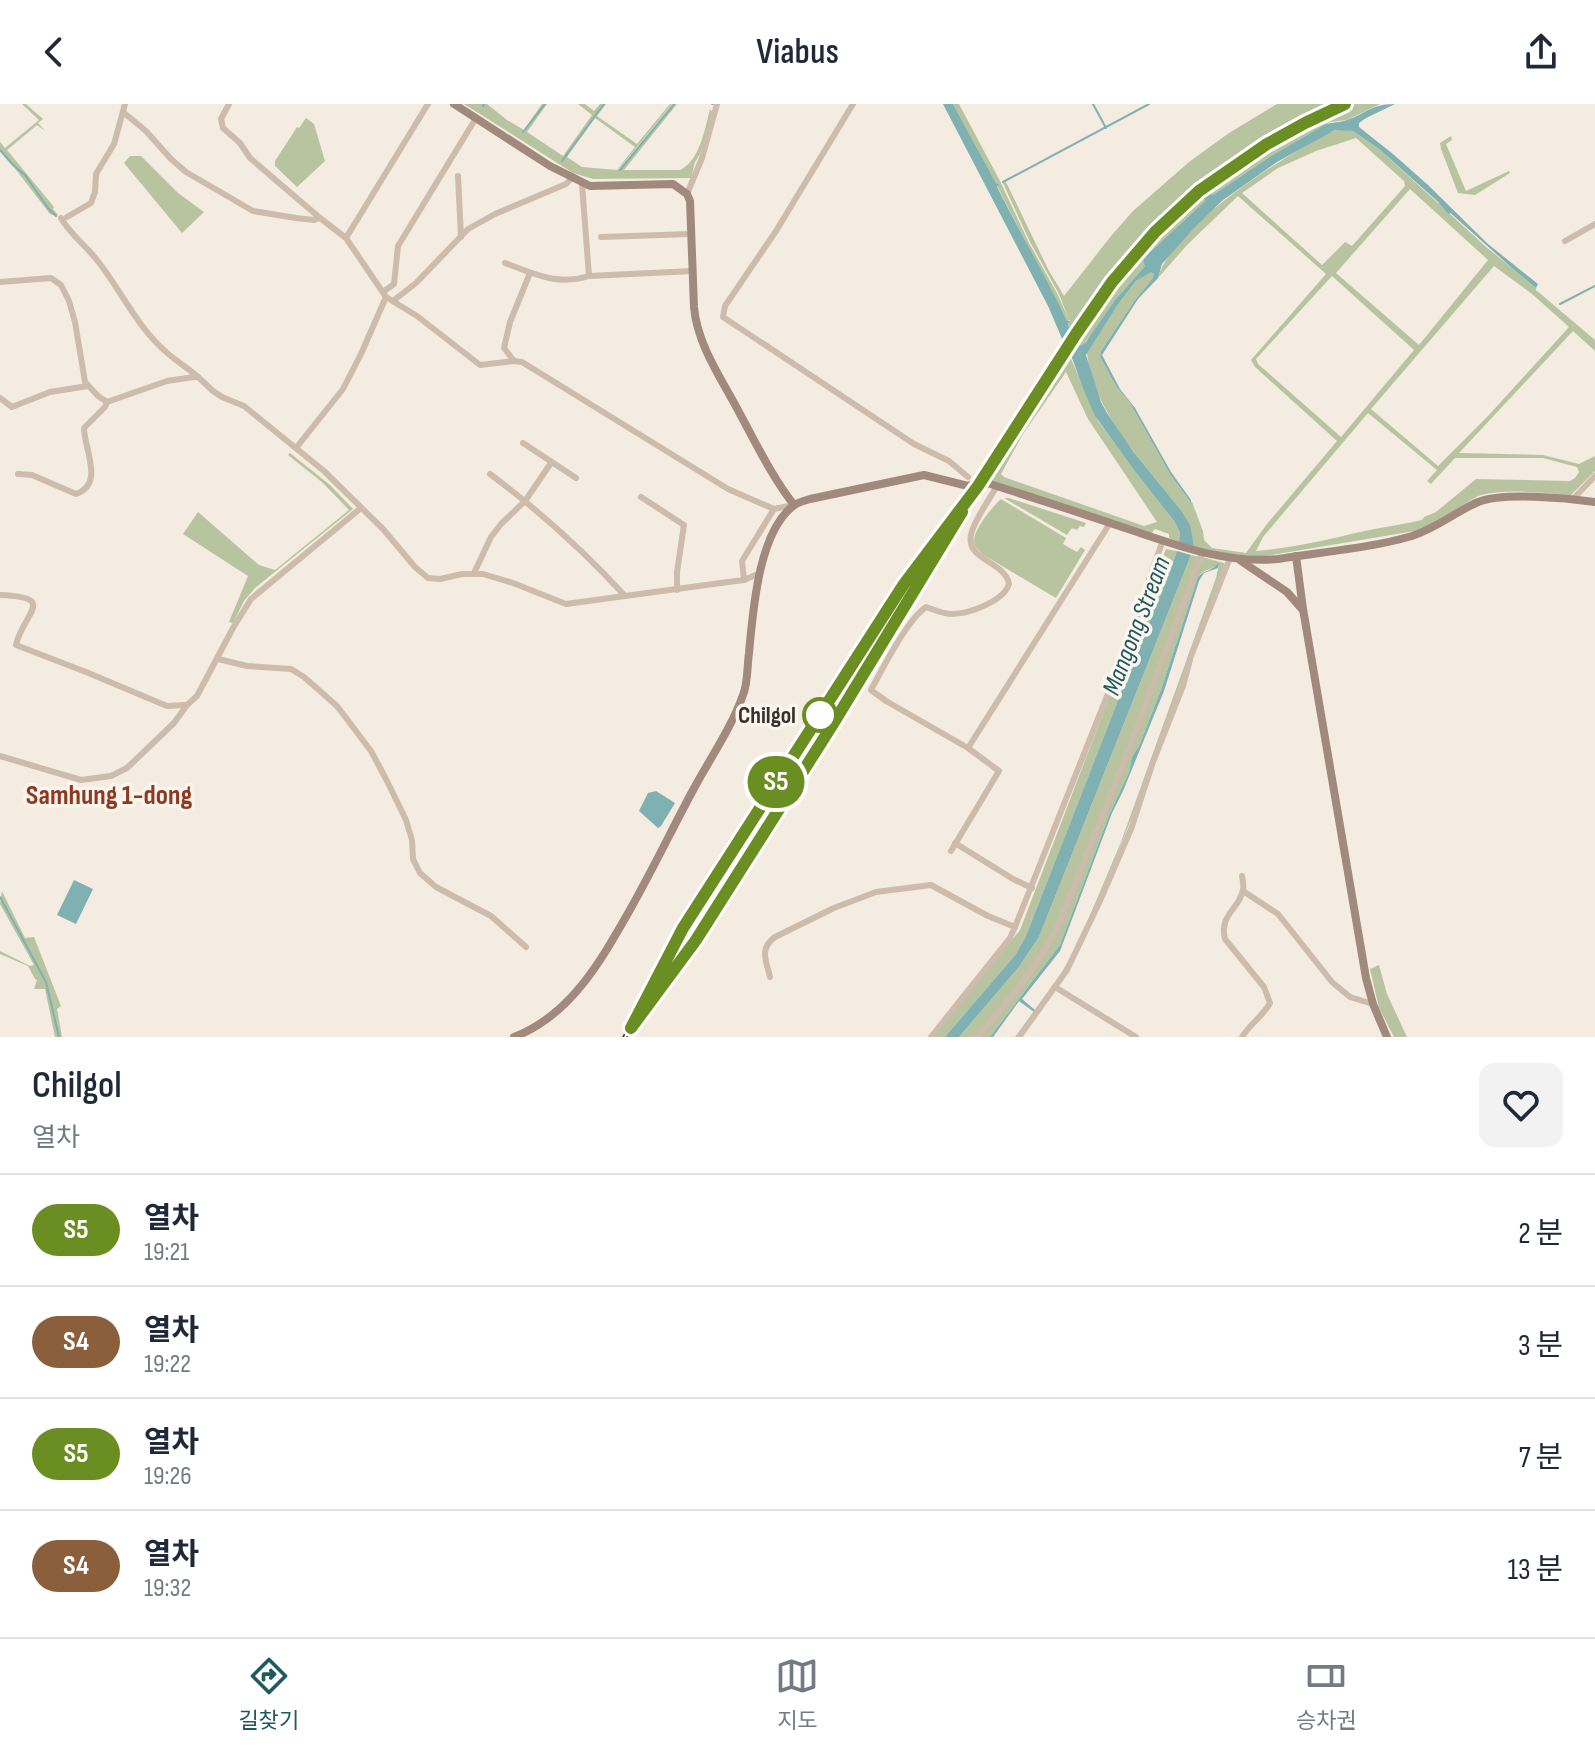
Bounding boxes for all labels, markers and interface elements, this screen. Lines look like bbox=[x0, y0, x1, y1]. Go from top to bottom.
icon: back bbox=[32, 30, 76, 74]
icon: share bbox=[1519, 30, 1563, 74]
text: Viabus bbox=[756, 31, 839, 74]
water label: Mangong Stream bbox=[1096, 552, 1178, 700]
marker: Chilgol bbox=[803, 698, 837, 732]
place label: Chilgol bbox=[738, 701, 796, 730]
line badge: S5 bbox=[740, 756, 812, 808]
text: S5 bbox=[764, 765, 788, 798]
district label: Samhung 1-dong bbox=[26, 779, 192, 812]
text: Chilgol bbox=[32, 1063, 122, 1108]
button: heart bbox=[1479, 1063, 1563, 1147]
text: 열차 bbox=[32, 1123, 80, 1154]
text: 열차 bbox=[144, 1201, 199, 1237]
text: S5 bbox=[64, 1213, 88, 1246]
text: 2 분 bbox=[1518, 1216, 1563, 1252]
text: 19:21 bbox=[144, 1237, 189, 1268]
text: 열차 bbox=[144, 1313, 199, 1349]
text: S4 bbox=[63, 1325, 89, 1358]
text: 3 분 bbox=[1518, 1328, 1563, 1364]
text: 19:22 bbox=[144, 1349, 191, 1380]
text: 열차 bbox=[144, 1425, 199, 1461]
text: S5 bbox=[64, 1437, 88, 1470]
text: 7 분 bbox=[1519, 1440, 1563, 1476]
text: 19:26 bbox=[144, 1461, 192, 1492]
text: 열차 bbox=[144, 1537, 199, 1573]
text: S4 bbox=[63, 1549, 89, 1582]
text: 13 분 bbox=[1508, 1552, 1563, 1588]
text: 19:32 bbox=[144, 1573, 191, 1604]
tab: 길찾기 bbox=[238, 1654, 299, 1735]
tab: 지도 bbox=[775, 1654, 819, 1735]
tab: 승차권 bbox=[1296, 1654, 1357, 1735]

